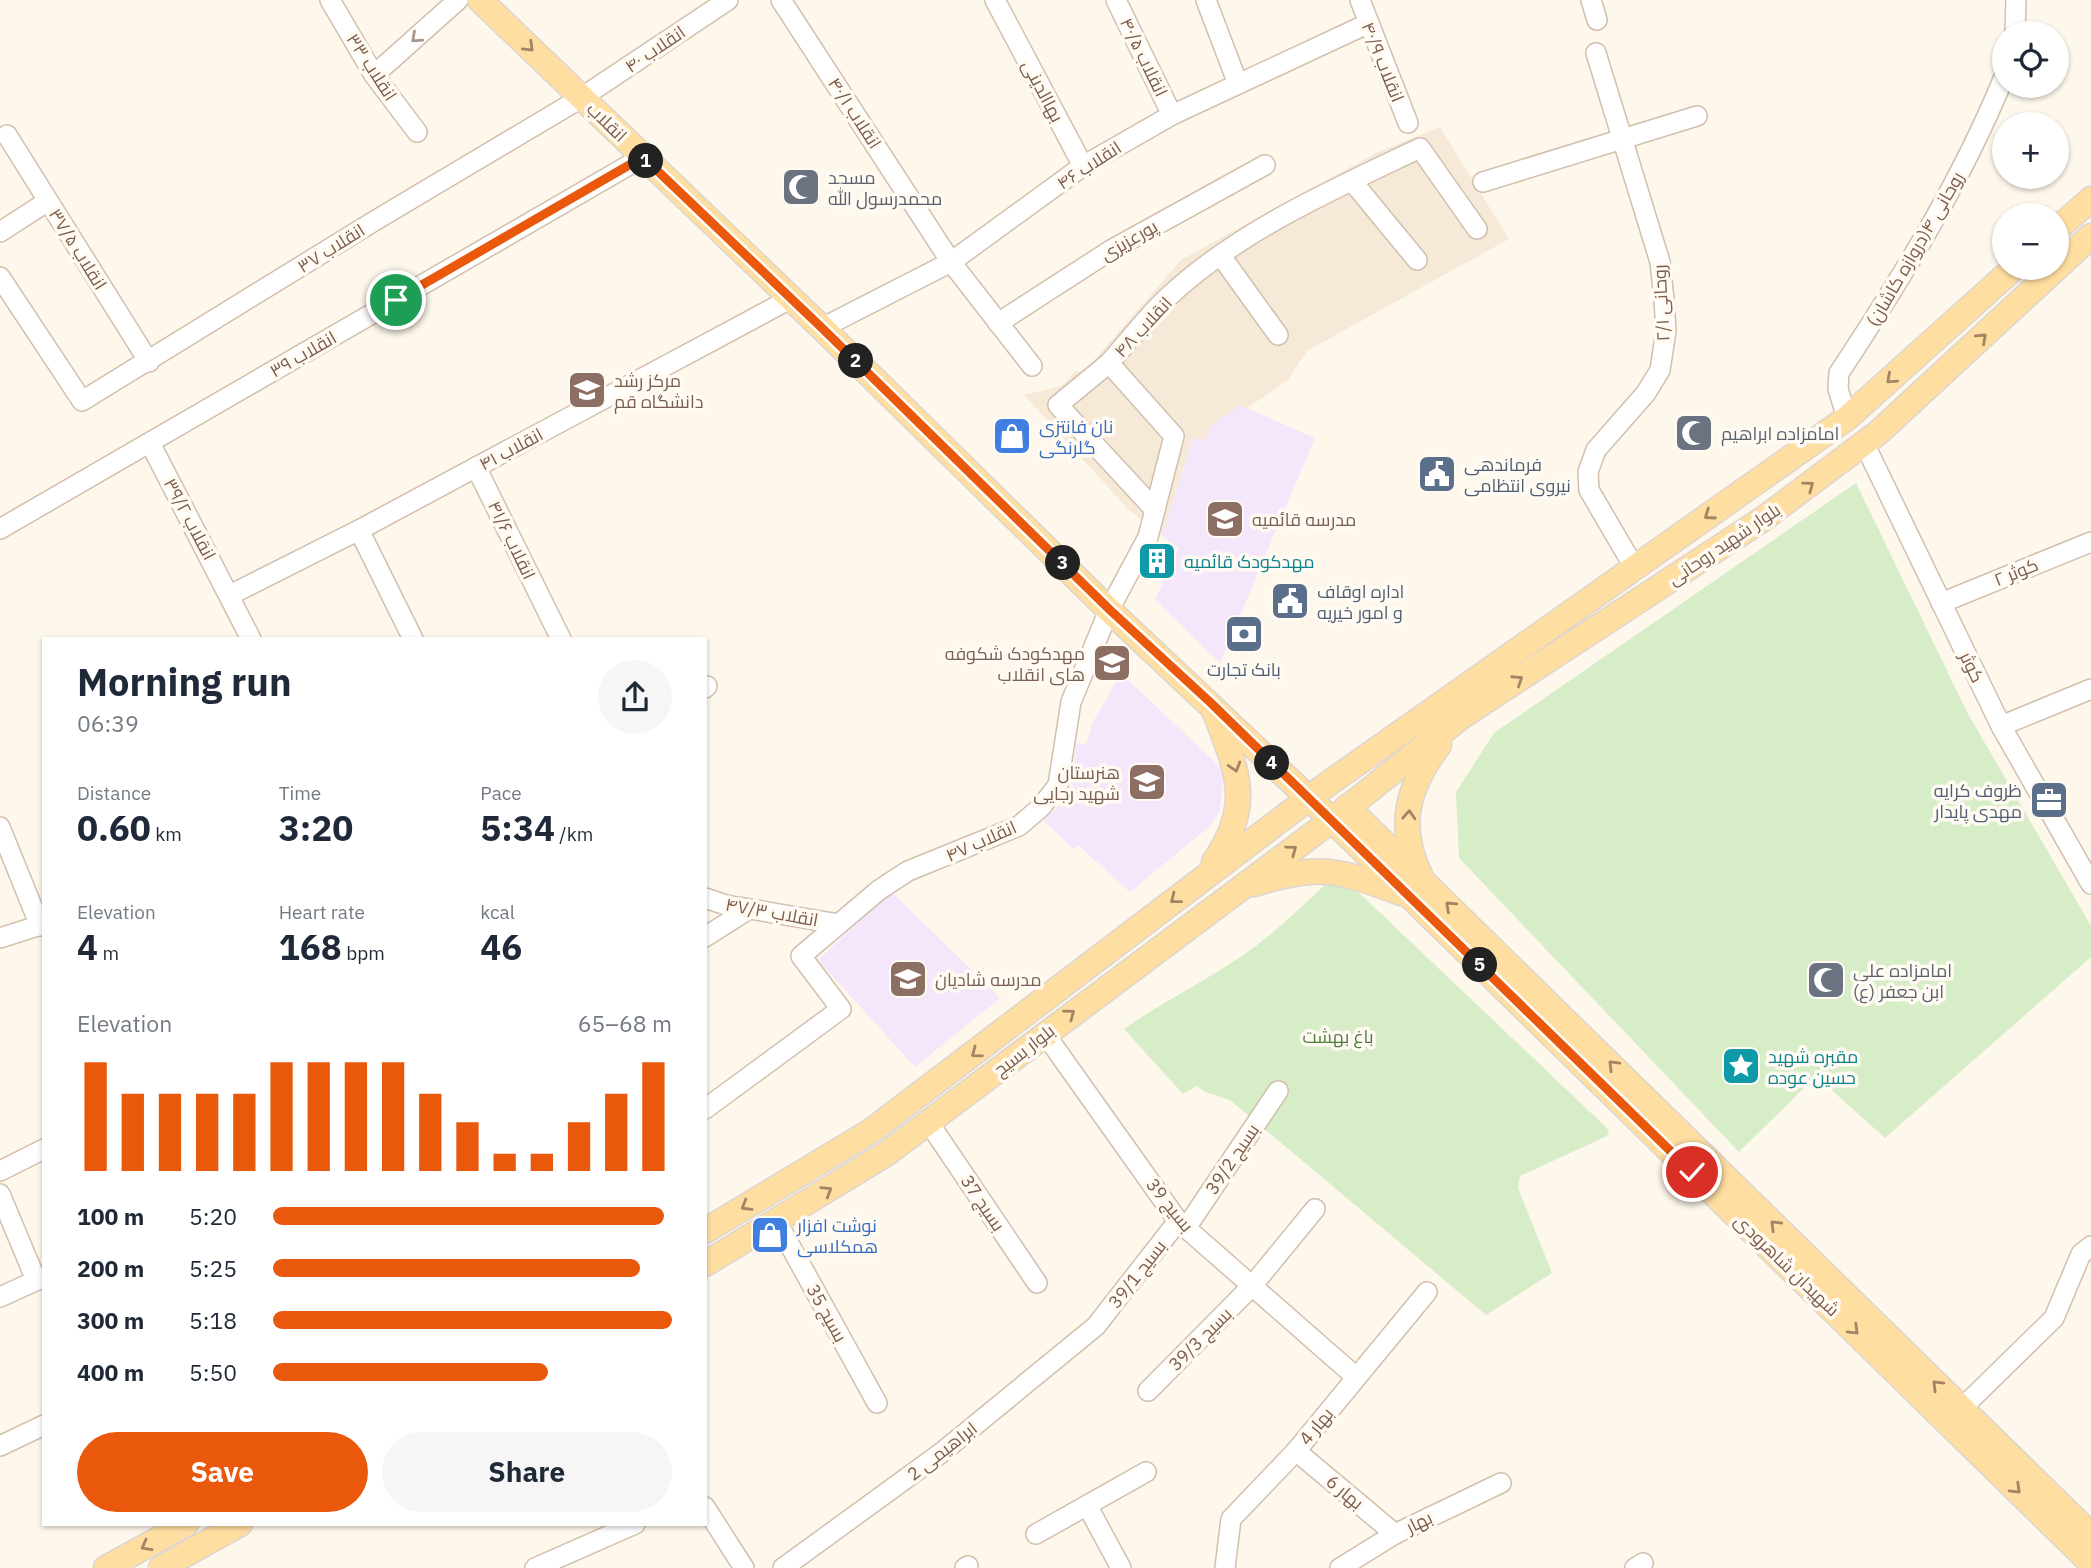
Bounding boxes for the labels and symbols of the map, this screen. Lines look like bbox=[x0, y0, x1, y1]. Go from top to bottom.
street label: انقلاب ۴۰/۵ bbox=[1115, 14, 1173, 100]
street label: انقلاب ۴۰/۹ bbox=[1357, 19, 1409, 105]
street label: انقلاب ۴۰ bbox=[620, 20, 690, 78]
street label: انقلاب ۳۳ bbox=[342, 29, 402, 105]
one-way arrow bbox=[411, 30, 424, 42]
one-way arrow bbox=[521, 39, 534, 52]
street label: بهاالدینی bbox=[1017, 56, 1069, 126]
street label: انقلاب ۴۰/۱ bbox=[823, 73, 887, 153]
street label: انقلاب bbox=[582, 97, 632, 147]
street label: انقلاب ۴۶ bbox=[1052, 136, 1126, 194]
pin: 1 bbox=[628, 144, 664, 178]
mosque icon: مسجد محمدرسول الله bbox=[780, 166, 822, 208]
place label: مسجد محمدرسول الله bbox=[828, 166, 942, 210]
street label: روحانی ۴(دروازه کاشان) bbox=[1861, 167, 1969, 331]
street label: انقلاب ۳۷/۵ bbox=[44, 204, 112, 294]
street label: پورعزیزی bbox=[1096, 214, 1162, 266]
street label: انقلاب ۳۷ bbox=[293, 218, 369, 278]
street label: روحانی ۲/۱ bbox=[1648, 264, 1674, 342]
pin bbox=[366, 270, 426, 330]
street label: انقلاب ۴۸ bbox=[1109, 292, 1177, 362]
street label: انقلاب ۳۹ bbox=[266, 326, 340, 382]
one-way arrow bbox=[1974, 334, 1987, 346]
pin: 2 bbox=[838, 344, 874, 378]
school or university icon: مرکز رشد دانشگاه قم bbox=[566, 369, 608, 411]
place label: مرکز رشد دانشگاه قم bbox=[614, 369, 703, 414]
one-way arrow bbox=[1886, 371, 1899, 383]
mosque icon: امامزاده ابراهیم bbox=[1673, 412, 1715, 454]
shop icon: نان فانتزی گلرنگی bbox=[991, 415, 1033, 457]
place label: نان فانتزی گلرنگی bbox=[1039, 415, 1113, 459]
place label: امامزاده ابراهیم bbox=[1721, 422, 1839, 446]
street label: انقلاب ۴۱ bbox=[475, 423, 547, 475]
public building icon: فرماندهی نیروی انتظامی bbox=[1416, 453, 1458, 495]
place label: فرماندهی نیروی انتظامی bbox=[1464, 453, 1571, 497]
street label: انقلاب ۳۹/۲ bbox=[159, 474, 221, 564]
one-way arrow bbox=[1801, 482, 1814, 494]
street label: انقلاب ۴۱/۶ bbox=[483, 497, 541, 583]
school or university icon: مدرسه قائمیه bbox=[1204, 498, 1246, 540]
street label: بلوار شهید روحانی bbox=[1663, 498, 1785, 590]
one-way arrow bbox=[1704, 507, 1717, 519]
place label: مدرسه قائمیه bbox=[1252, 508, 1356, 531]
building icon: مهدکودک قائمیه bbox=[1136, 540, 1178, 582]
pin: 3 bbox=[1046, 546, 1080, 580]
place label: مهدکودک قائمیه bbox=[1184, 550, 1315, 573]
street label: کوثر ۲ bbox=[1991, 553, 2041, 591]
public building icon: اداره اوقاف و امور خیریه bbox=[1269, 580, 1311, 622]
place label: اداره اوقاف و امور خیریه bbox=[1317, 580, 1404, 624]
bank icon: بانک تجارت bbox=[1223, 613, 1265, 655]
place label: مهدکودک شکوفه های انقلاب bbox=[945, 642, 1085, 686]
school or university icon: مهدکودک شکوفه های انقلاب bbox=[1091, 642, 1133, 684]
street label: کوثر bbox=[1954, 647, 1989, 686]
place label: بانک تجارت bbox=[1207, 658, 1281, 681]
one-way arrow bbox=[1510, 675, 1523, 688]
pin: 4 bbox=[1254, 746, 1290, 780]
one-way arrow bbox=[1226, 760, 1241, 772]
place label: هنرستان شهید رجایی bbox=[1033, 761, 1120, 805]
school or university icon: هنرستان شهید رجایی bbox=[1126, 761, 1168, 803]
place label: ظروف کرایه مهدی پایدار bbox=[1933, 779, 2022, 824]
office icon: ظروف کرایه مهدی پایدار bbox=[2028, 779, 2070, 821]
one-way arrow bbox=[1401, 809, 1416, 820]
street label: انقلاب ۴۷ bbox=[942, 815, 1020, 867]
one-way arrow bbox=[1284, 845, 1297, 858]
one-way arrow bbox=[1171, 890, 1183, 903]
street label: انقلاب ۴۷/۳ bbox=[724, 893, 820, 931]
one-way arrow bbox=[1445, 902, 1458, 915]
pin: 5 bbox=[1462, 948, 1498, 982]
school or university icon: مدرسه شادیان bbox=[887, 958, 929, 1000]
mosque icon: امامزاده علی‌ ابن جعفر (ع) bbox=[1805, 959, 1847, 1001]
place label: امامزاده علی‌ ابن جعفر (ع) bbox=[1853, 959, 1952, 1004]
place label: مدرسه شادیان bbox=[935, 968, 1041, 991]
one-way arrow bbox=[1063, 1010, 1075, 1023]
street label: بلوار بسیج bbox=[989, 1019, 1060, 1082]
park label: باغ بهشت bbox=[1302, 1025, 1374, 1049]
one-way arrow bbox=[971, 1045, 984, 1057]
place icon: مقبره شهید حسین عوده bbox=[1720, 1045, 1762, 1087]
place label: مقبره شهید حسین عوده bbox=[1768, 1045, 1858, 1089]
one-way arrow bbox=[1608, 1061, 1621, 1074]
street label: بسیج 39/2 bbox=[1200, 1119, 1265, 1199]
pin bbox=[1662, 1142, 1722, 1202]
street label: بسیج 37 bbox=[955, 1171, 1010, 1236]
street label: بسیج 39 bbox=[1141, 1173, 1199, 1237]
one-way arrow bbox=[819, 1186, 832, 1199]
one-way arrow bbox=[741, 1198, 754, 1211]
street label: شهیدان شاهرودی bbox=[1730, 1209, 1844, 1321]
shop icon: نوشت افزار همکلاسی bbox=[749, 1214, 791, 1256]
place label: نوشت افزار همکلاسی bbox=[796, 1214, 878, 1258]
one-way arrow bbox=[1770, 1221, 1783, 1234]
street label: بسیج 39/1 bbox=[1103, 1235, 1172, 1313]
street label: بسیج 35 bbox=[801, 1280, 852, 1347]
street label: بسیج 39/3 bbox=[1163, 1302, 1237, 1376]
one-way arrow bbox=[1845, 1322, 1858, 1335]
one-way arrow bbox=[1932, 1380, 1945, 1393]
street label: بهار 4 bbox=[1294, 1403, 1338, 1449]
street label: ابراهیمی 2 bbox=[902, 1416, 982, 1486]
street label: بهار 6 bbox=[1322, 1470, 1368, 1514]
one-way arrow bbox=[2008, 1481, 2021, 1494]
street label: بهار bbox=[1401, 1506, 1436, 1539]
one-way arrow bbox=[141, 1538, 153, 1551]

